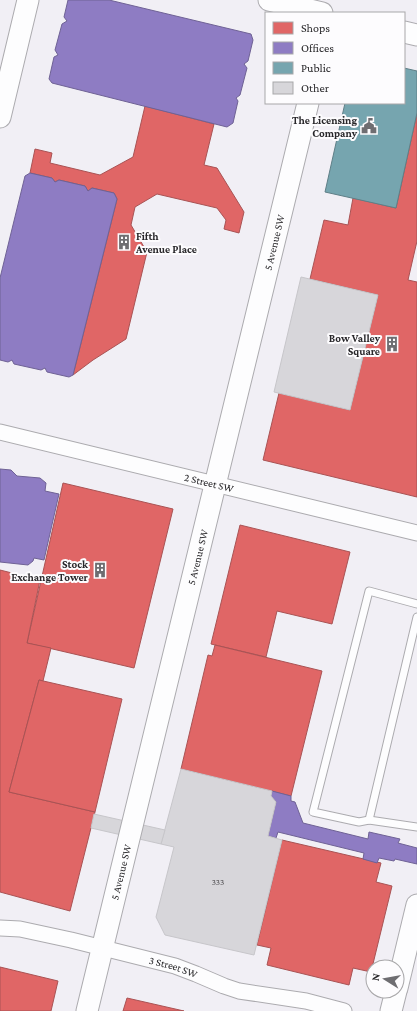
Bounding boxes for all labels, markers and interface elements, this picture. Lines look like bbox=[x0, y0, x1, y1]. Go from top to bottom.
legend bbox=[265, 12, 405, 104]
text: Shops bbox=[301, 21, 330, 35]
text: Offices bbox=[301, 41, 334, 55]
text: Public bbox=[301, 61, 331, 75]
text: Other bbox=[301, 81, 330, 95]
place label: The Licensing Company bbox=[292, 114, 358, 139]
public building icon: The Licensing Company bbox=[360, 117, 378, 135]
street label: 5 Avenue SW bbox=[261, 212, 287, 272]
place label: Fifth Avenue Place bbox=[135, 230, 197, 255]
building icon: Fifth Avenue Place bbox=[115, 233, 133, 251]
place label: Bow Valley Square bbox=[329, 332, 381, 357]
building icon: Bow Valley Square bbox=[383, 335, 401, 353]
street label: 2 Street SW bbox=[183, 471, 236, 495]
street label: 5 Avenue SW bbox=[185, 527, 210, 586]
place label: Stock Exchange Tower bbox=[11, 558, 89, 583]
building icon: Stock Exchange Tower bbox=[91, 561, 109, 579]
street label: 5 Avenue SW bbox=[108, 842, 134, 901]
house number: 333 bbox=[212, 877, 224, 887]
street label: 3 Street SW bbox=[148, 954, 200, 980]
north arrow bbox=[365, 959, 405, 999]
text: N bbox=[369, 972, 382, 982]

